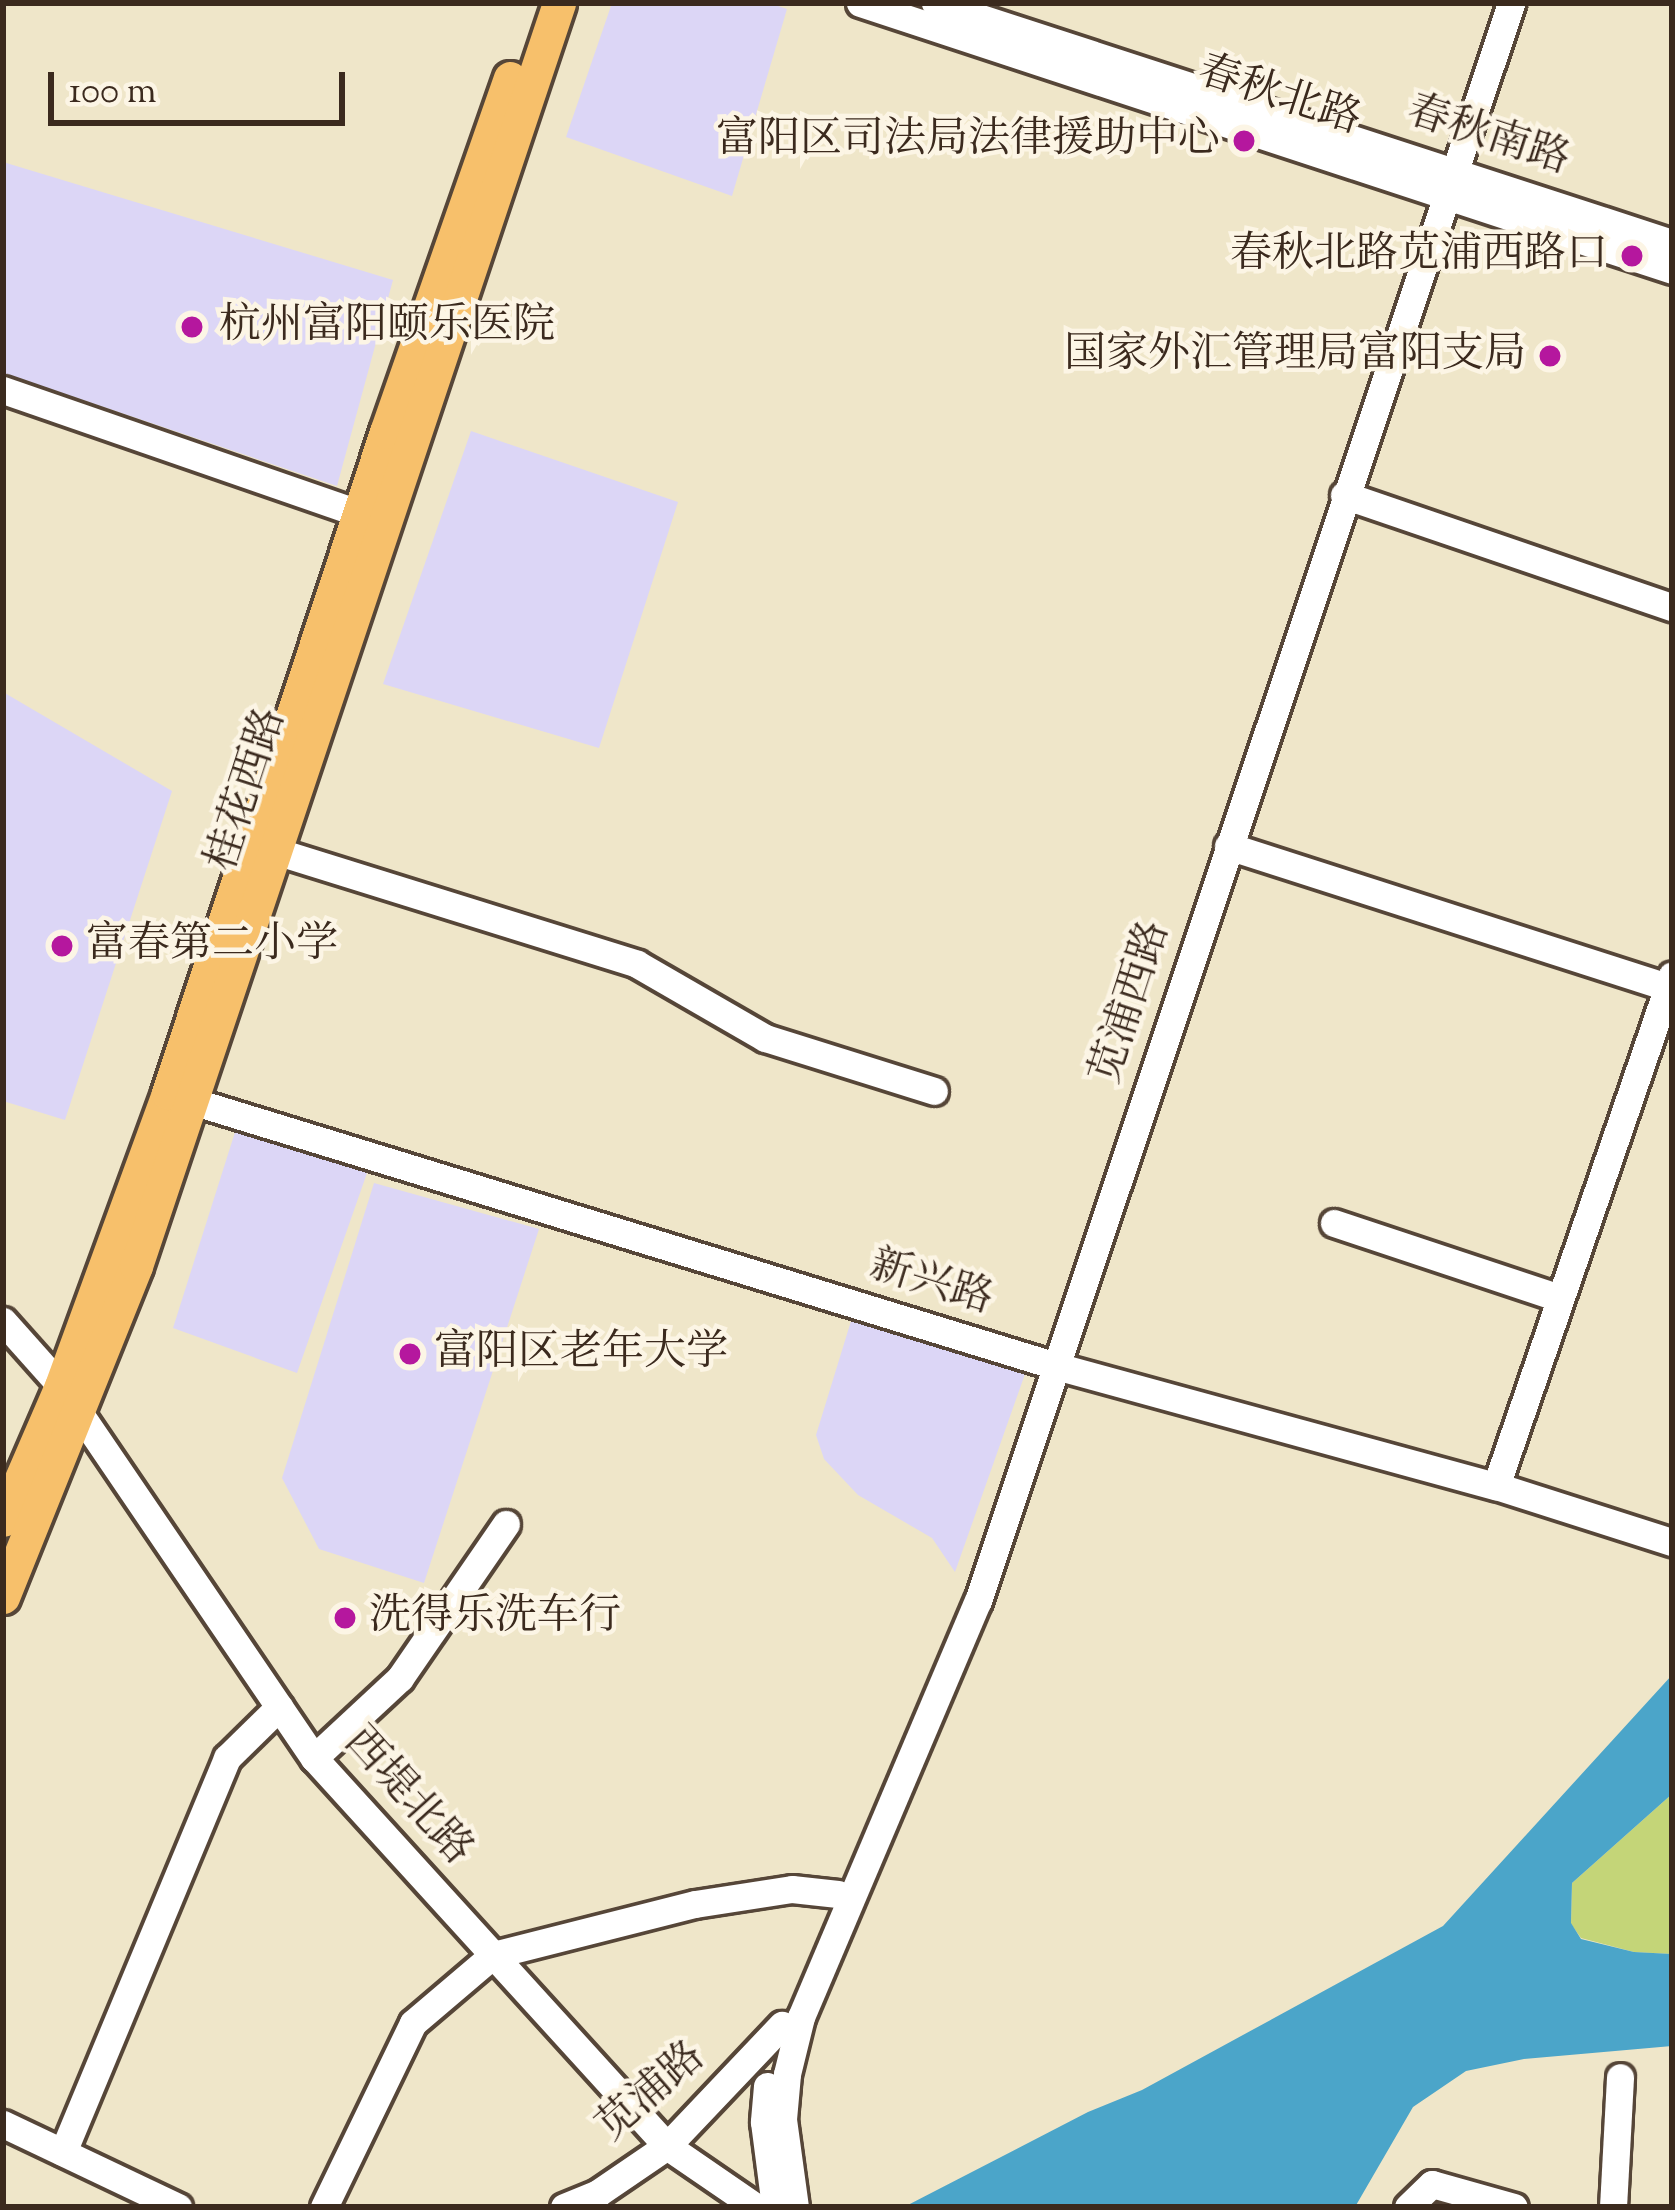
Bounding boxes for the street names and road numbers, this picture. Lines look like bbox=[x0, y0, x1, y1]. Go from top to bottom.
street label: 春秋北路 bbox=[1191, 47, 1367, 147]
street label: 春秋南路 bbox=[1400, 87, 1576, 187]
street label: 桂花西路 bbox=[198, 702, 298, 878]
street label: 苋浦西路 bbox=[1082, 915, 1182, 1091]
street label: 新兴路 bbox=[863, 1241, 999, 1327]
street label: 西堤北路 bbox=[332, 1718, 482, 1876]
street label: 苋浦路 bbox=[588, 2033, 716, 2153]

